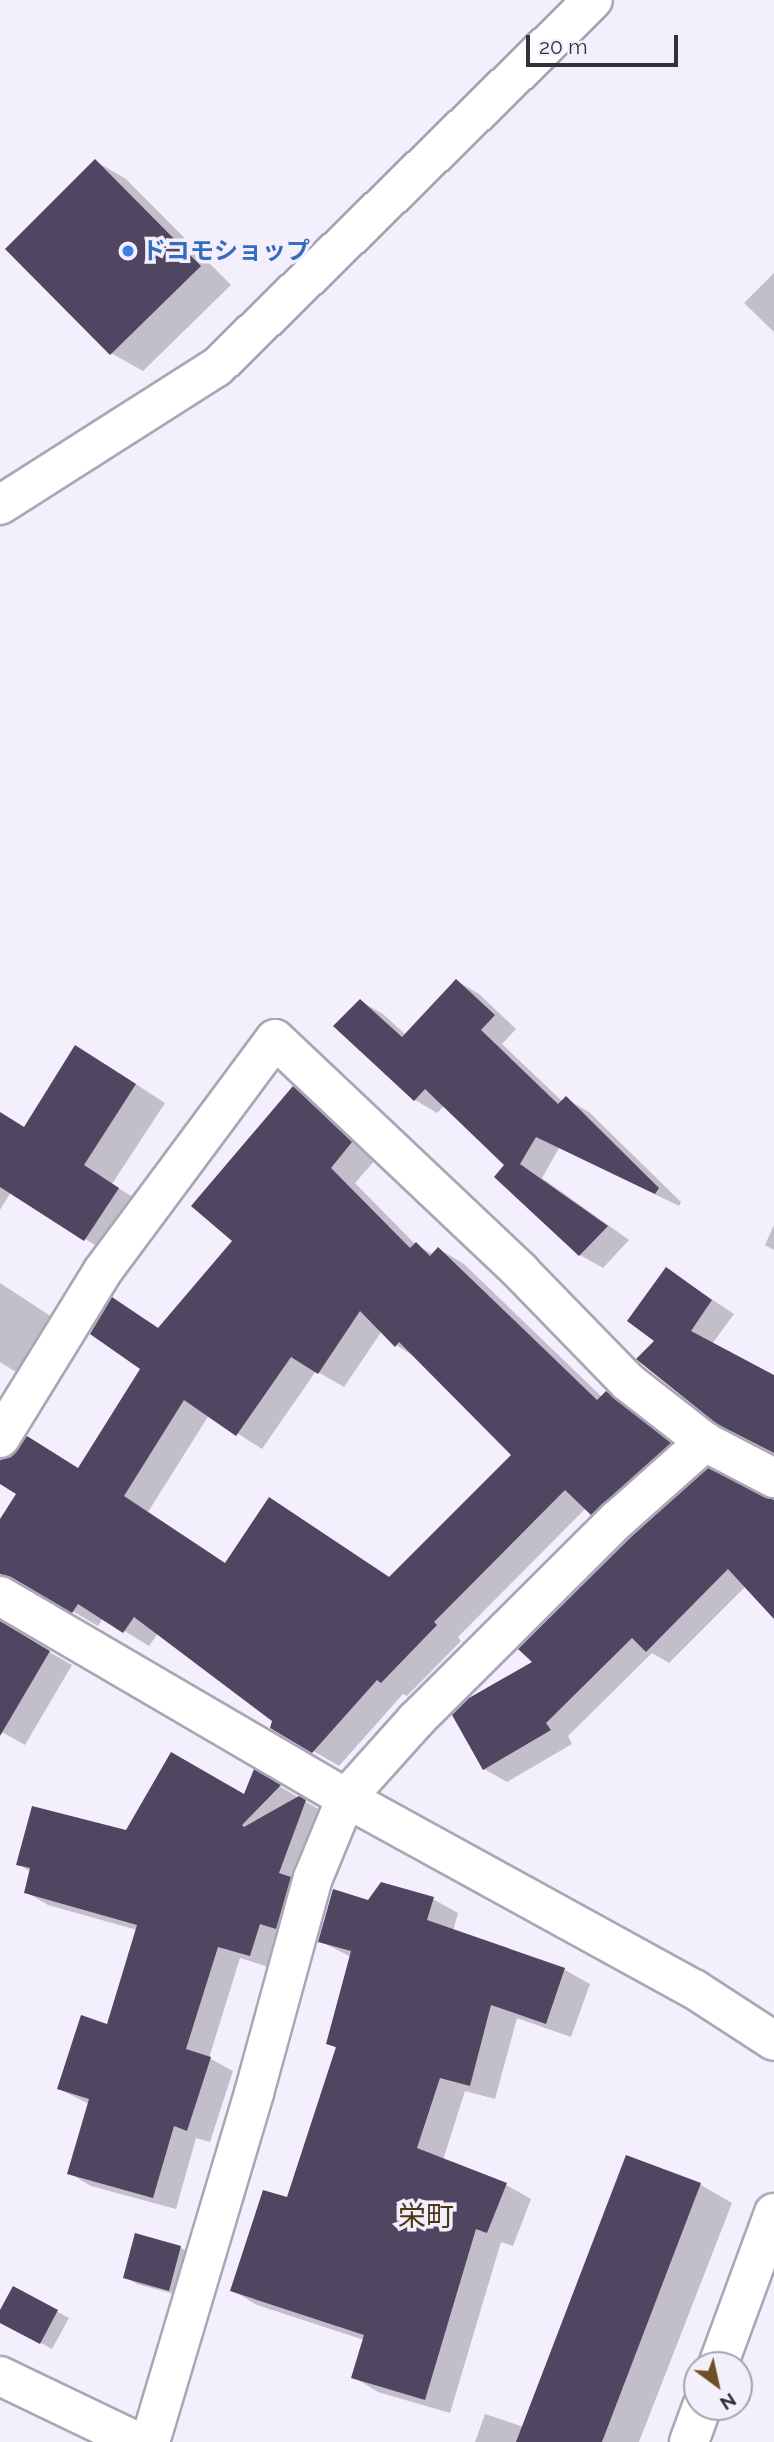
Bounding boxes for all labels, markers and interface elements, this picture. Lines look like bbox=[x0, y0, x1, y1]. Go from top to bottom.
scale bar bbox=[529, 21, 681, 65]
text: 20 m bbox=[539, 34, 587, 59]
place label: ドコモショップ bbox=[142, 237, 310, 265]
marker: ドコモショップ bbox=[120, 243, 136, 259]
district label: 栄町 bbox=[398, 2200, 454, 2234]
north arrow bbox=[683, 2351, 753, 2421]
text: N bbox=[716, 2389, 740, 2415]

